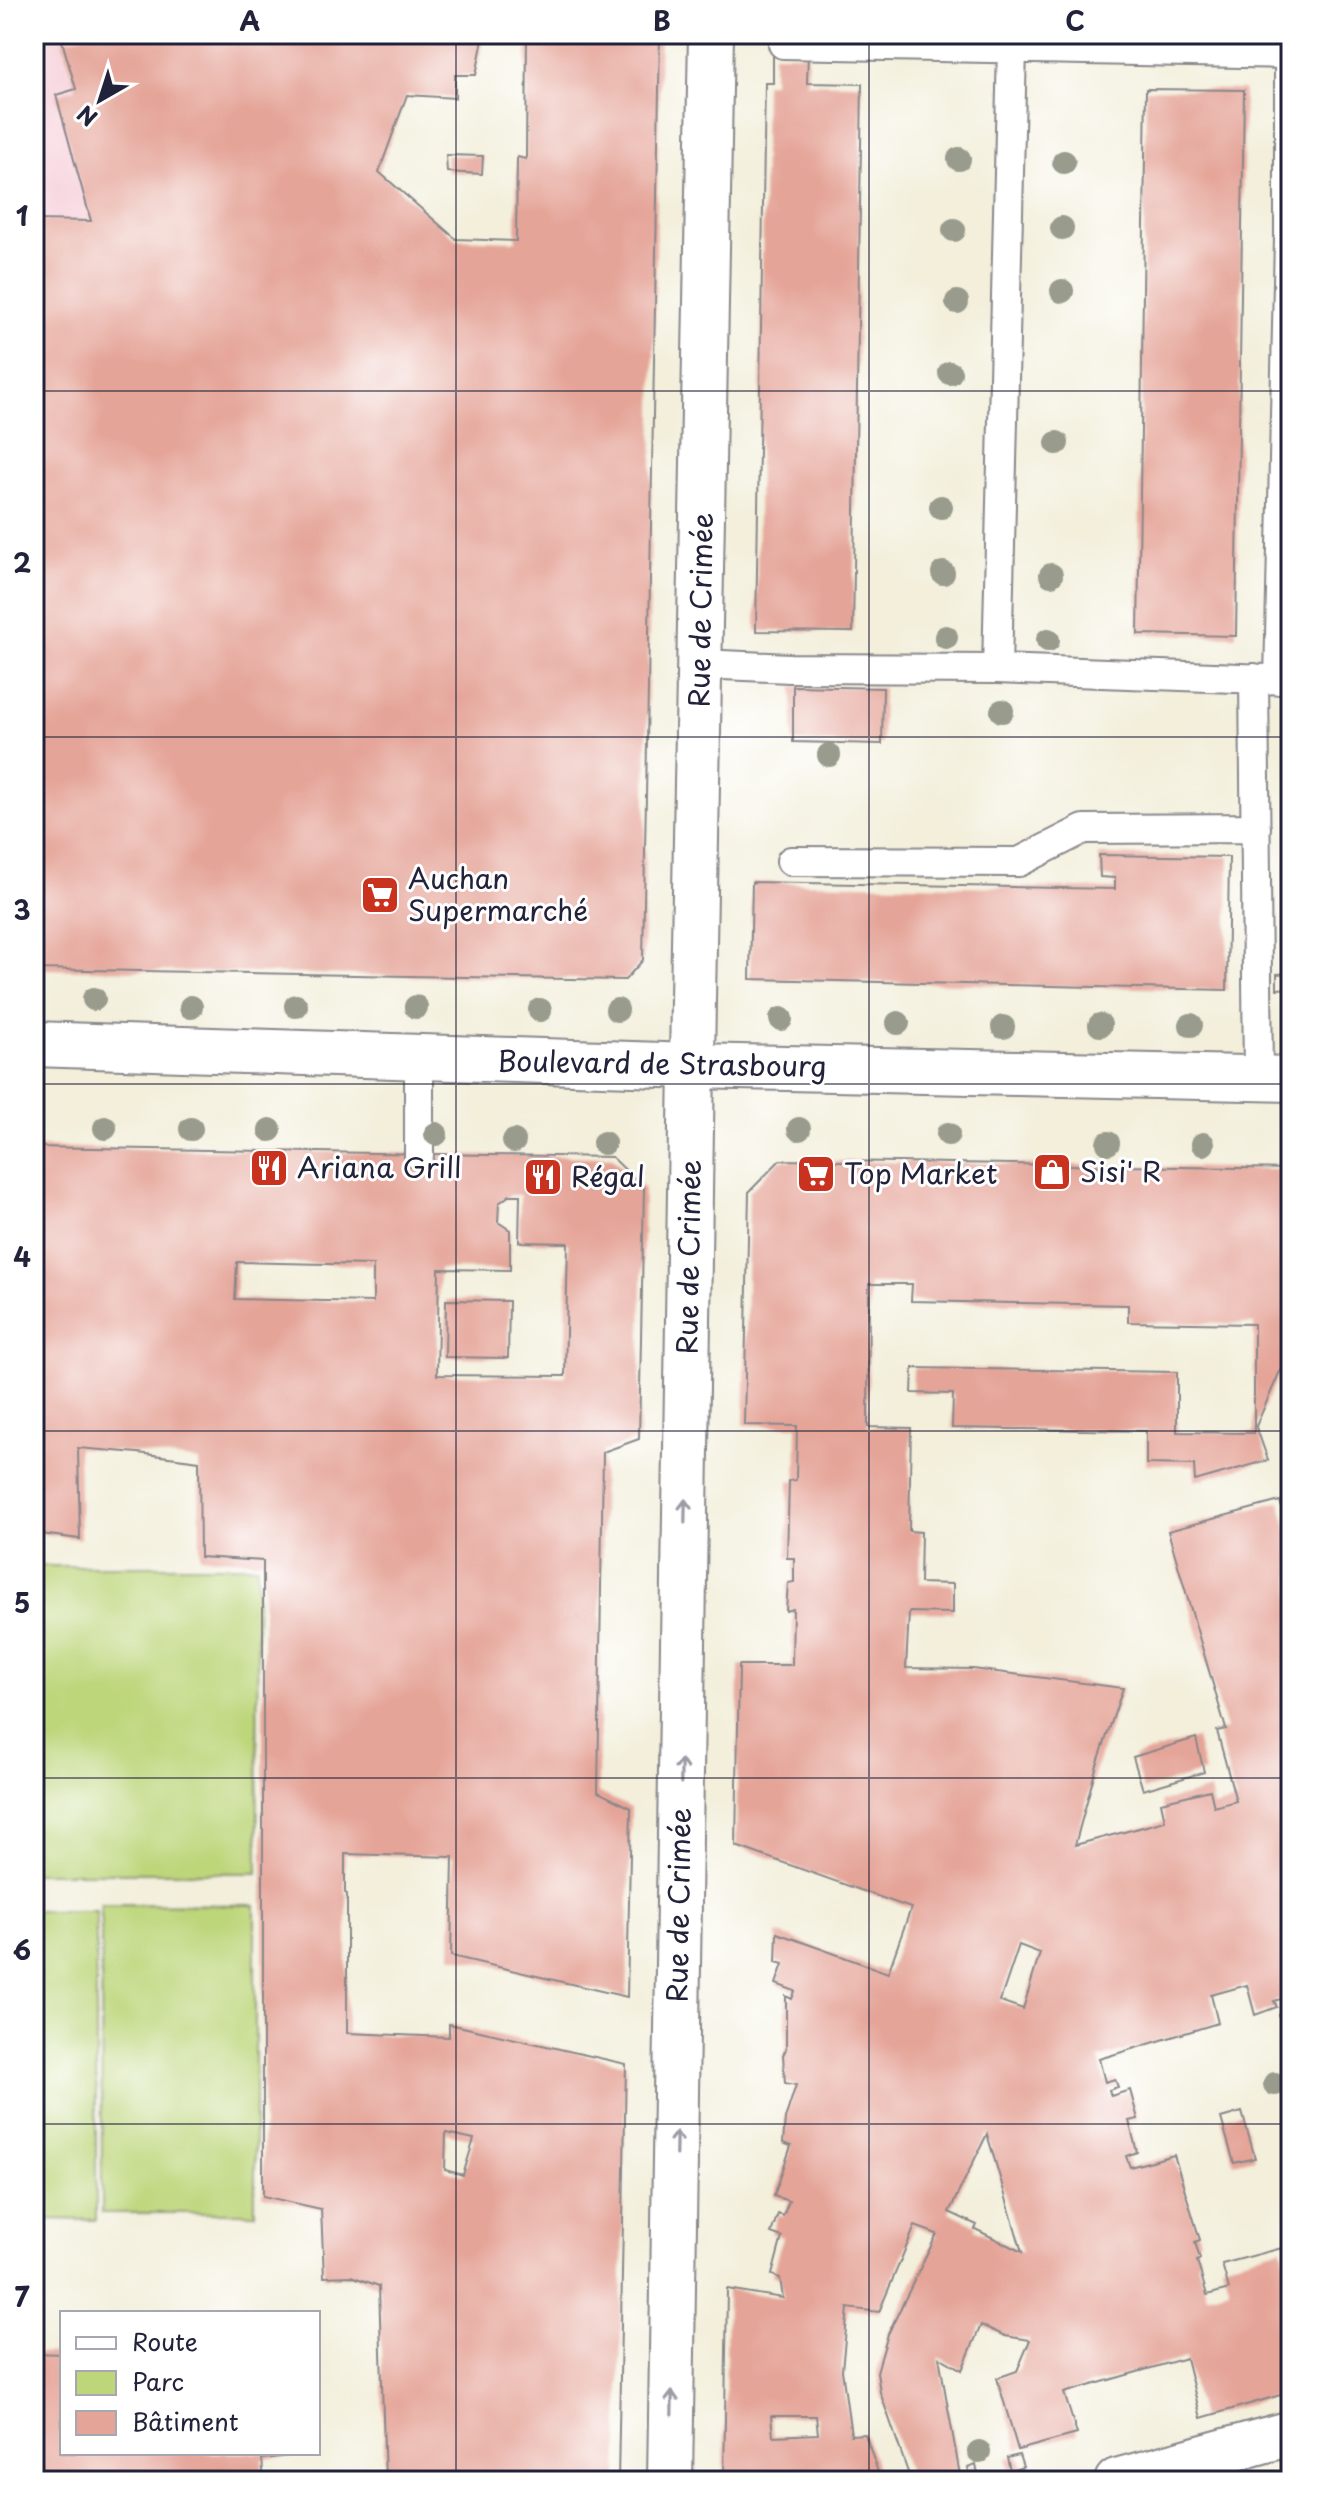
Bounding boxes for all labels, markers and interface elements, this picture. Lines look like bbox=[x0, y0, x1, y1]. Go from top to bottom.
text: A bbox=[240, 1, 260, 40]
text: B bbox=[653, 1, 671, 40]
text: C bbox=[1065, 1, 1085, 40]
north arrow bbox=[60, 60, 140, 140]
text: N bbox=[69, 98, 104, 135]
text: 1 bbox=[16, 196, 28, 235]
street label: Rue de Crimée bbox=[676, 512, 723, 708]
text: 2 bbox=[13, 543, 31, 582]
place label: Auchan Supermarché bbox=[408, 856, 588, 931]
supermarket icon: Auchan Supermarché bbox=[359, 874, 401, 916]
text: 3 bbox=[13, 890, 31, 929]
street label: Boulevard de Strasbourg bbox=[497, 1038, 827, 1087]
place label: Ariana Grill bbox=[297, 1145, 461, 1188]
restaurant icon: Ariana Grill bbox=[248, 1147, 290, 1189]
place label: Sisi' R bbox=[1080, 1149, 1161, 1192]
place label: Top Market bbox=[844, 1151, 997, 1194]
shop icon: Sisi' R bbox=[1031, 1151, 1073, 1193]
supermarket icon: Top Market bbox=[795, 1153, 837, 1195]
place label: Régal bbox=[571, 1154, 645, 1197]
restaurant icon: Régal bbox=[522, 1156, 564, 1198]
street label: Rue de Crimée bbox=[664, 1159, 711, 1355]
text: 4 bbox=[13, 1237, 31, 1276]
one-way arrow bbox=[678, 1498, 693, 1525]
text: 5 bbox=[14, 1583, 30, 1622]
one-way arrow bbox=[674, 1758, 689, 1785]
street label: Rue de Crimée bbox=[654, 1807, 701, 2003]
text: 6 bbox=[13, 1930, 31, 1969]
one-way arrow bbox=[668, 2130, 683, 2157]
text: 7 bbox=[15, 2277, 30, 2316]
legend bbox=[60, 2311, 320, 2455]
text: Route bbox=[132, 2323, 198, 2359]
text: Parc bbox=[132, 2363, 184, 2399]
one-way arrow bbox=[664, 2390, 679, 2417]
text: Bâtiment bbox=[132, 2403, 239, 2439]

